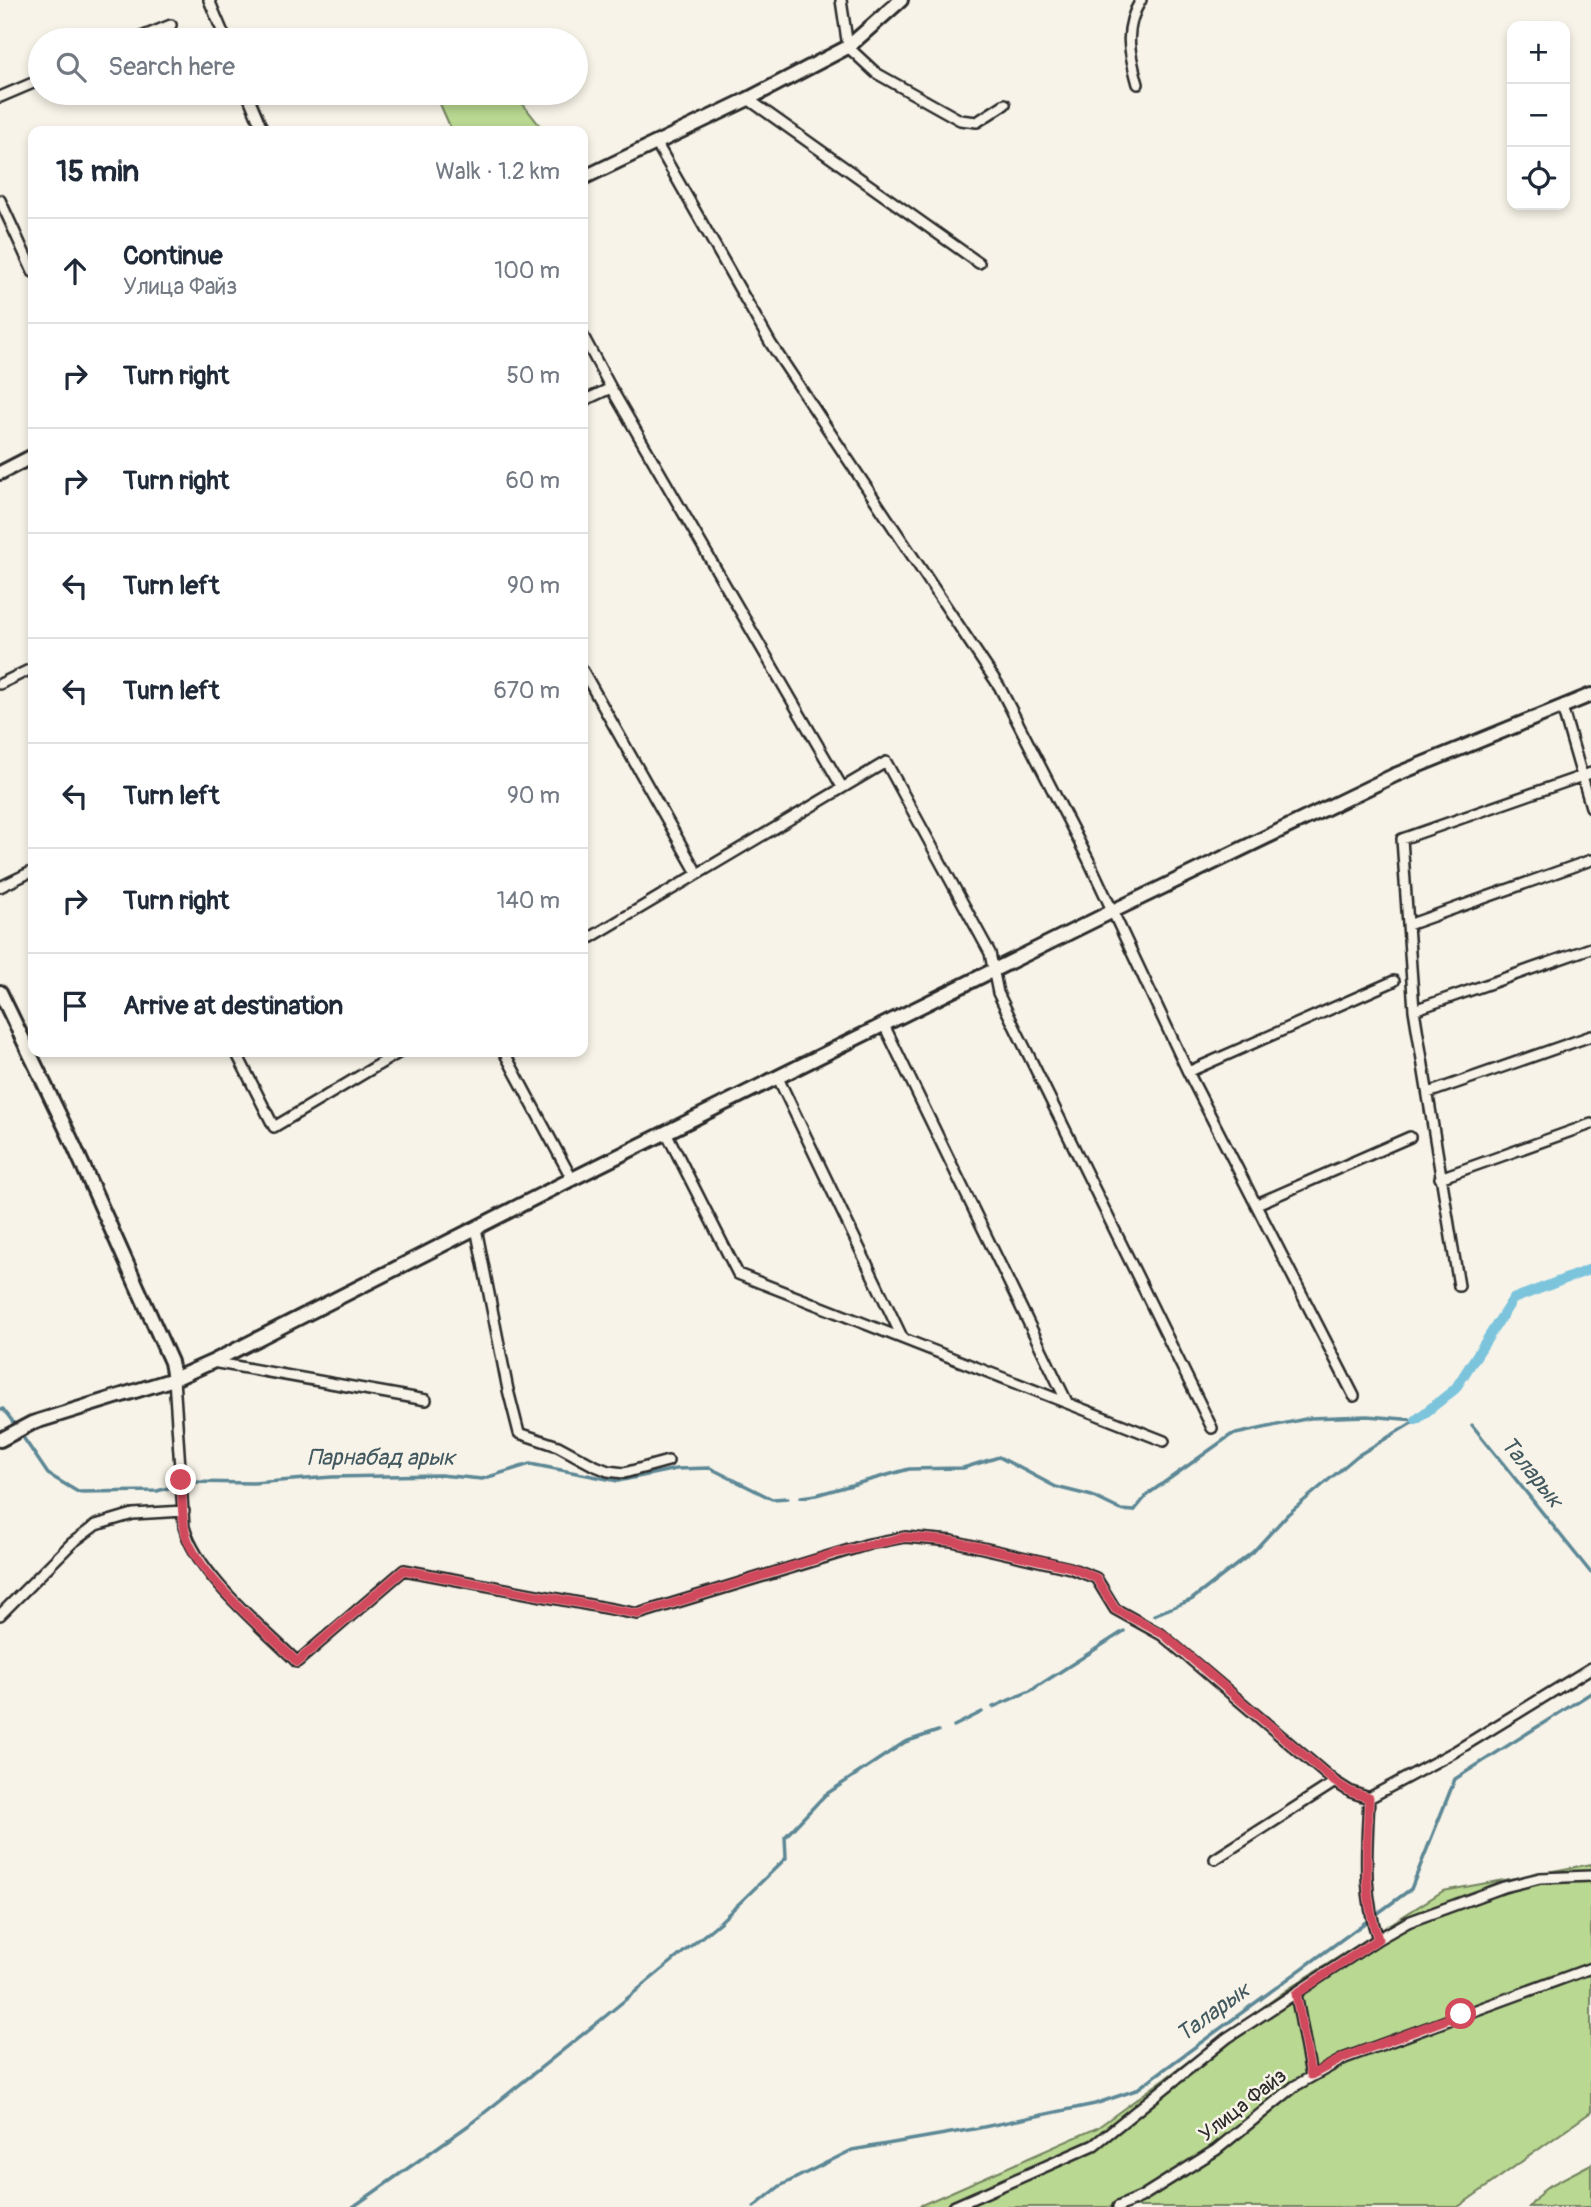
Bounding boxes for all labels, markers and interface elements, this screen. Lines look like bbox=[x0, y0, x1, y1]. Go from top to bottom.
map controls bbox=[1507, 21, 1570, 210]
button: + bbox=[1507, 21, 1570, 84]
search box bbox=[28, 28, 588, 105]
icon: search bbox=[52, 48, 90, 86]
text: Search here bbox=[108, 51, 235, 83]
button: − bbox=[1507, 84, 1570, 147]
button: locate bbox=[1507, 147, 1570, 210]
text: 15 min bbox=[56, 153, 139, 190]
text: Walk · 1.2 km bbox=[435, 157, 560, 186]
text: Continue bbox=[123, 240, 223, 272]
icon: ahead bbox=[56, 252, 94, 290]
text: 100 m bbox=[494, 256, 560, 285]
text: Улица Файз bbox=[123, 272, 237, 301]
icon: right bbox=[56, 357, 94, 395]
text: Turn right bbox=[123, 360, 229, 392]
text: 50 m bbox=[506, 361, 560, 390]
icon: right bbox=[56, 462, 94, 500]
text: Turn right bbox=[123, 465, 229, 497]
text: 60 m bbox=[505, 466, 560, 495]
icon: left bbox=[56, 567, 94, 605]
text: Turn left bbox=[123, 570, 219, 602]
text: 90 m bbox=[507, 571, 560, 600]
icon: left bbox=[56, 672, 94, 710]
text: Turn left bbox=[123, 675, 219, 707]
text: 670 m bbox=[494, 676, 560, 705]
icon: left bbox=[56, 777, 94, 815]
text: Turn left bbox=[123, 780, 219, 812]
text: 90 m bbox=[507, 781, 560, 810]
icon: right bbox=[56, 882, 94, 920]
text: Turn right bbox=[123, 885, 229, 917]
text: 140 m bbox=[497, 886, 560, 915]
icon: arrive bbox=[56, 987, 94, 1025]
text: Arrive at destination bbox=[123, 990, 343, 1022]
water label: Таларык bbox=[1494, 1430, 1571, 1515]
water label: Парнабад арык bbox=[307, 1443, 457, 1472]
route end bbox=[165, 1464, 196, 1495]
water label: Таларык bbox=[1171, 1974, 1257, 2048]
route start bbox=[1445, 1998, 1476, 2029]
street label: Улица Файз bbox=[1194, 2062, 1292, 2148]

